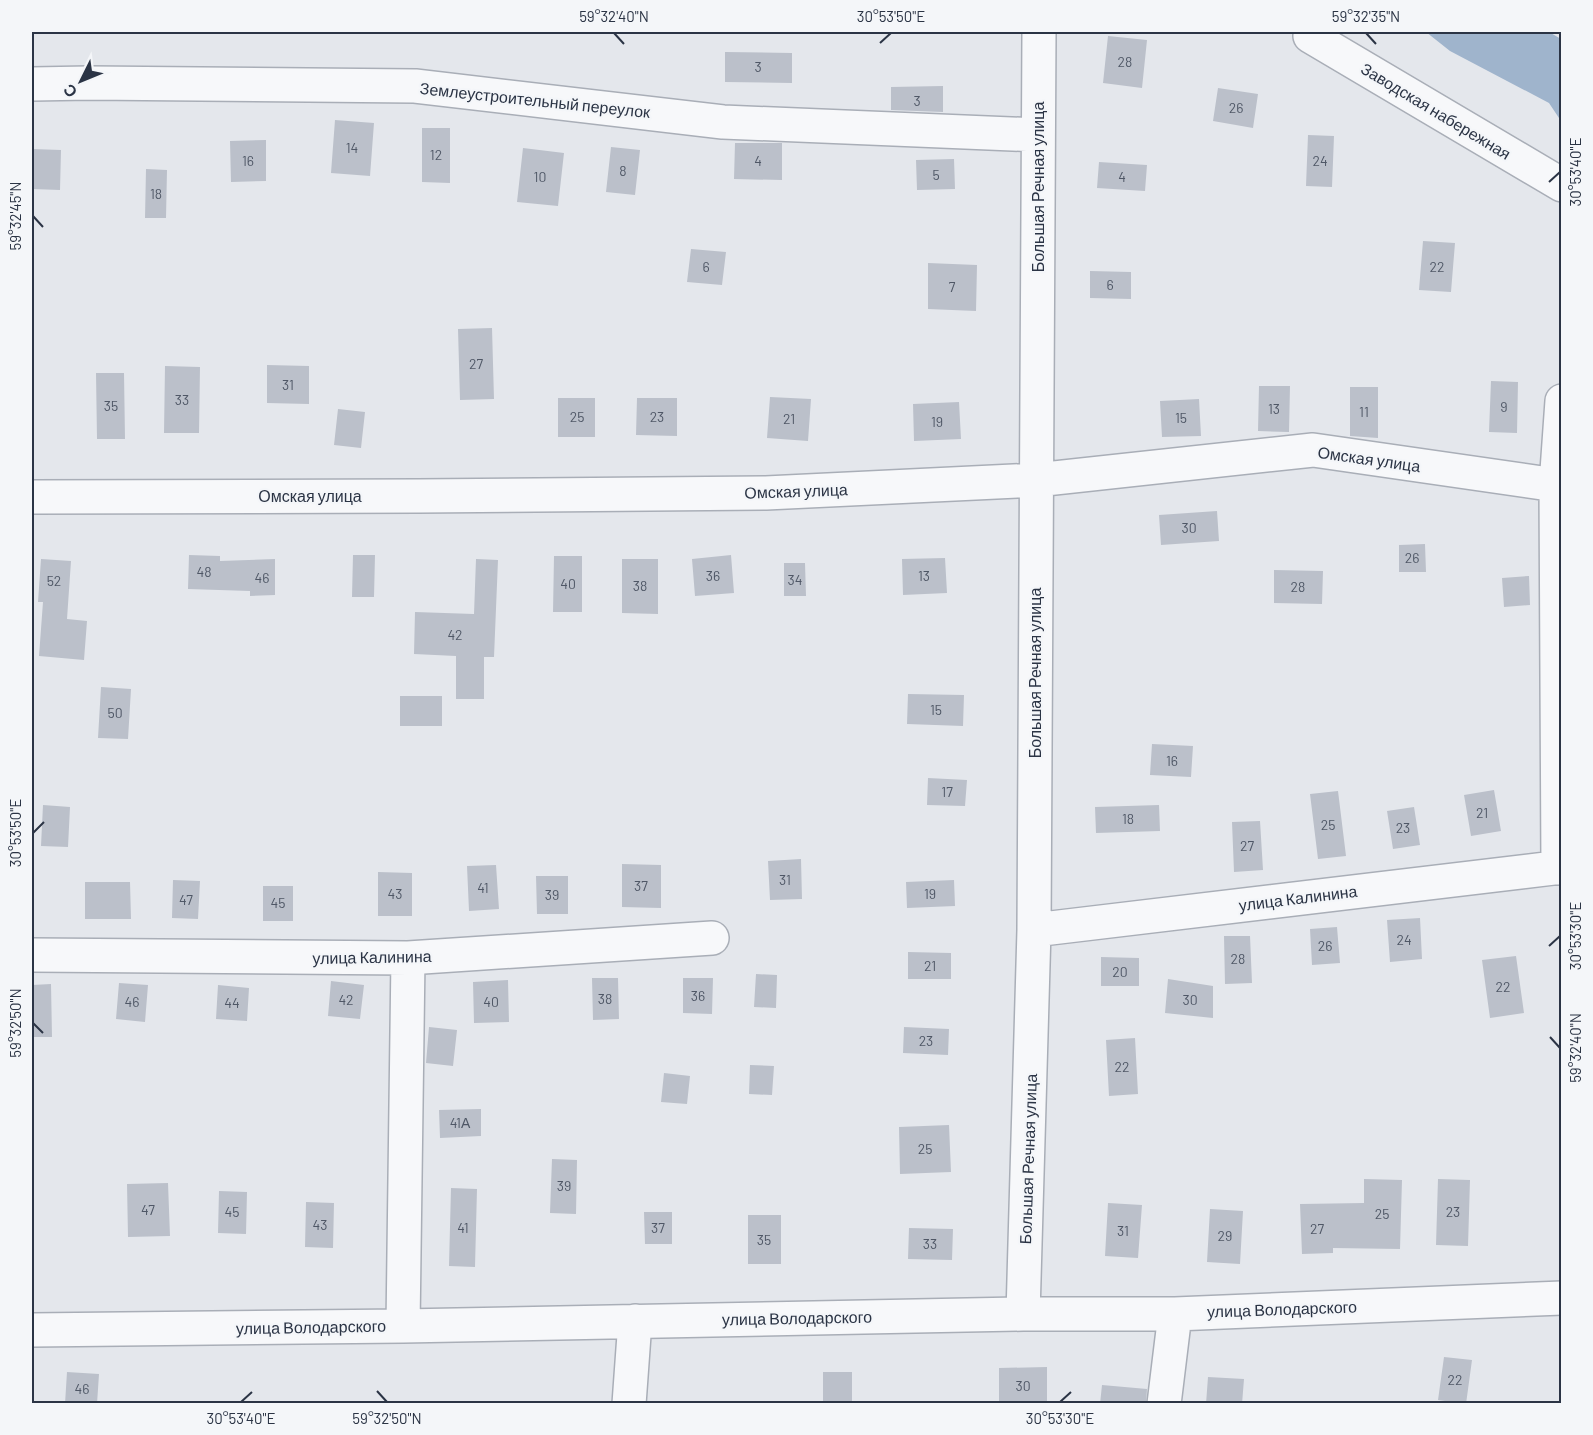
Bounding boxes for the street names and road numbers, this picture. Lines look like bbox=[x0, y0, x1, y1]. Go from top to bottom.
street label: Заводская набережная bbox=[1358, 58, 1515, 163]
street label: Землеустроительный переулок bbox=[419, 78, 652, 121]
street label: Большая Речная улица bbox=[1028, 102, 1047, 272]
street label: Омская улица bbox=[1316, 442, 1422, 475]
street label: Омская улица bbox=[744, 479, 848, 502]
street label: Омская улица bbox=[258, 486, 362, 505]
street label: Большая Речная улица bbox=[1025, 588, 1044, 758]
street label: улица Калинина bbox=[1238, 881, 1358, 914]
street label: улица Калинина bbox=[312, 946, 432, 967]
street label: Большая Речная улица bbox=[1015, 1073, 1040, 1245]
street label: улица Володарского bbox=[1207, 1296, 1357, 1321]
street label: улица Володарского bbox=[722, 1307, 872, 1328]
street label: улица Володарского bbox=[236, 1316, 386, 1337]

